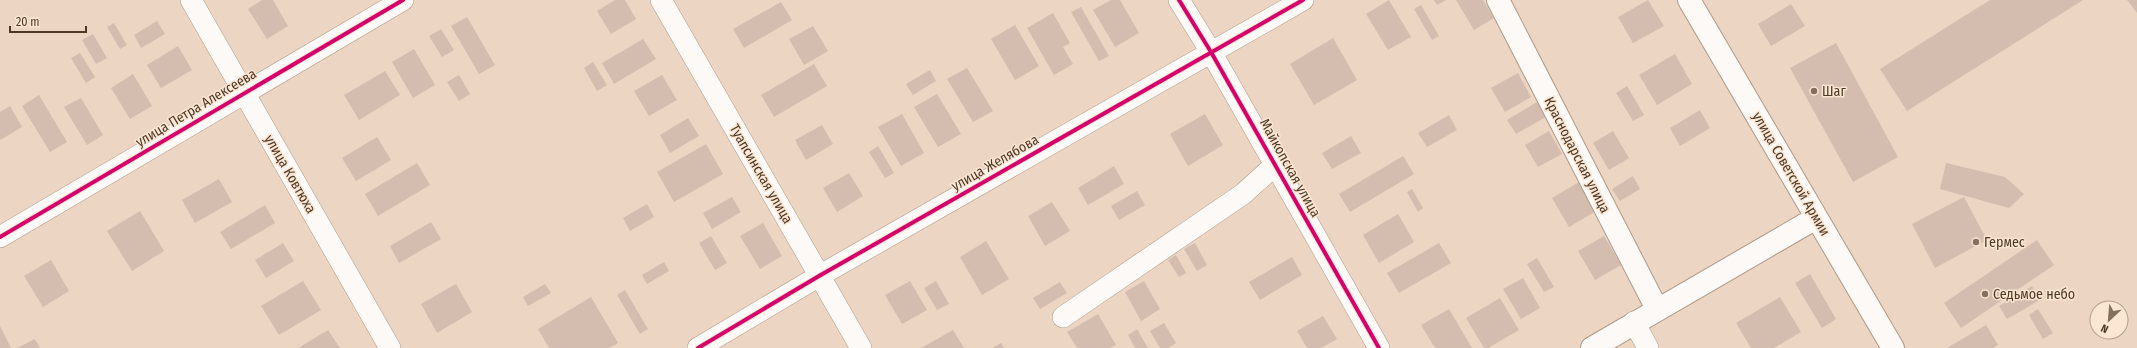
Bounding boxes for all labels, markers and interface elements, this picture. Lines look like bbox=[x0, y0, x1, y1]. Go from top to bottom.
scale bar bbox=[10, 8, 86, 34]
text: 20 m bbox=[16, 15, 40, 29]
street label: улица Петра Алексеева bbox=[133, 65, 260, 151]
place label: Шаг bbox=[1822, 83, 1846, 100]
marker: Шаг bbox=[1809, 86, 1819, 96]
street label: Краснодарская улица bbox=[1540, 94, 1614, 216]
street label: улица Советской Армии bbox=[1749, 109, 1833, 239]
street label: Майкопская улица bbox=[1256, 116, 1324, 220]
street label: Туапсинская улица bbox=[726, 121, 796, 227]
street label: улица Желябова bbox=[948, 131, 1042, 195]
street label: улица Ковтюха bbox=[261, 132, 319, 216]
place label: Гермес bbox=[1984, 234, 2025, 251]
marker: Гермес bbox=[1971, 237, 1981, 247]
place label: Седьмое небо bbox=[1993, 286, 2075, 303]
marker: Седьмое небо bbox=[1980, 289, 1990, 299]
north arrow bbox=[2089, 300, 2129, 340]
text: N bbox=[2099, 321, 2111, 336]

